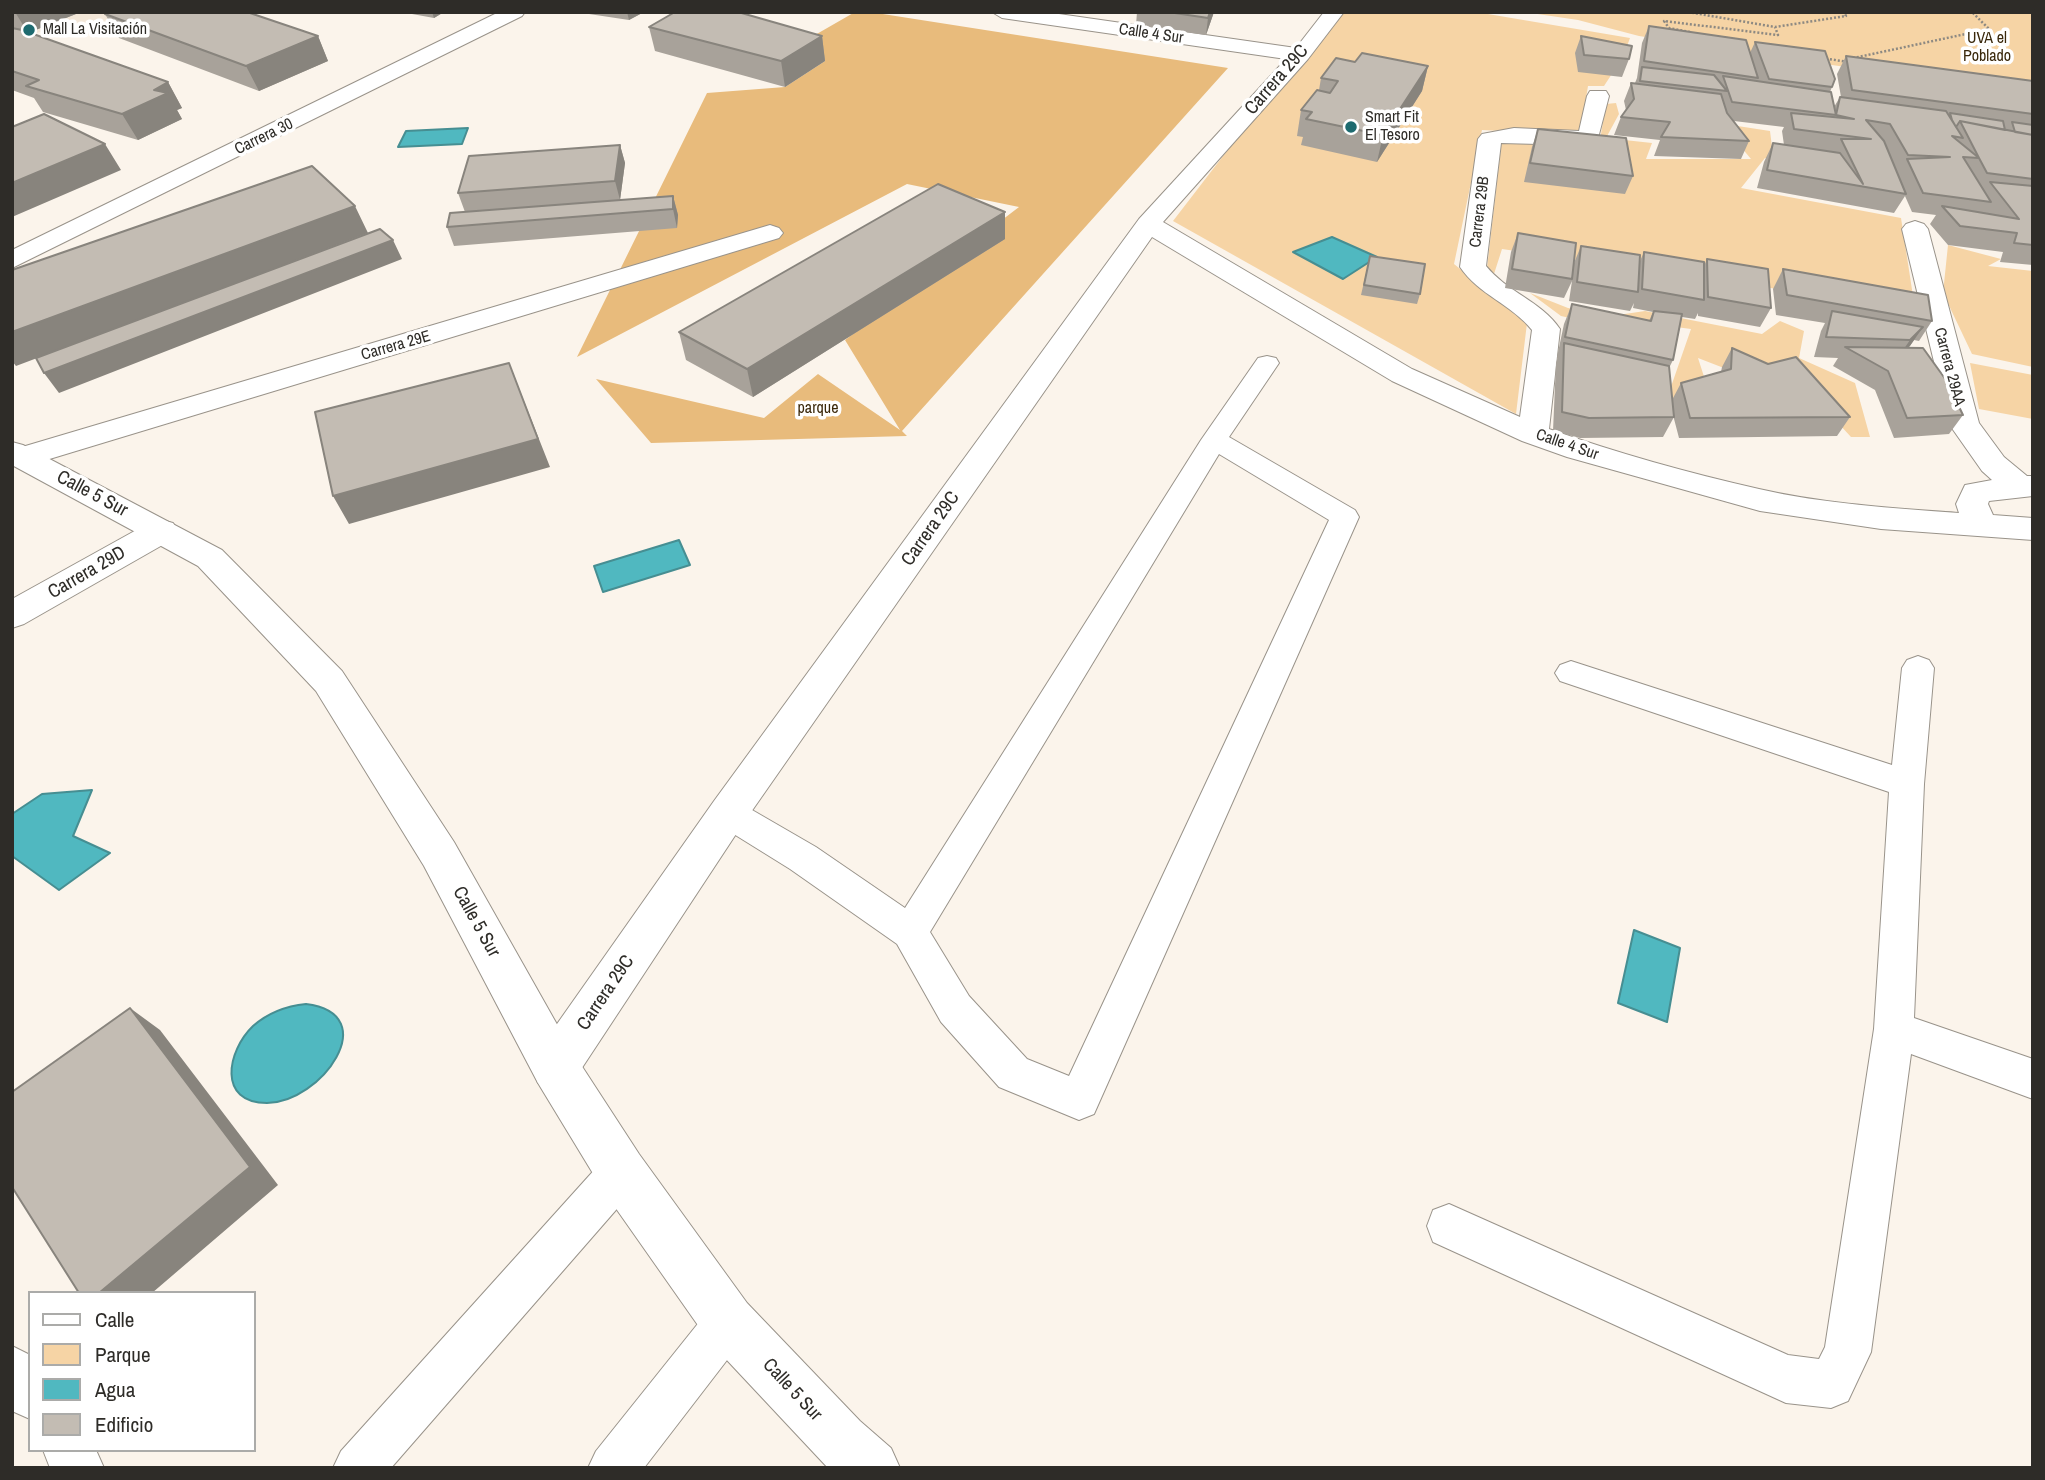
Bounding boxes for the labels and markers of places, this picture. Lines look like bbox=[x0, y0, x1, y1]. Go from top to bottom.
place label: Mall La Visitación bbox=[43, 20, 147, 40]
marker: Mall La Visitación bbox=[21, 22, 37, 38]
place label: Smart Fit El Tesoro bbox=[1365, 108, 1420, 146]
marker: Smart Fit El Tesoro bbox=[1343, 119, 1359, 135]

